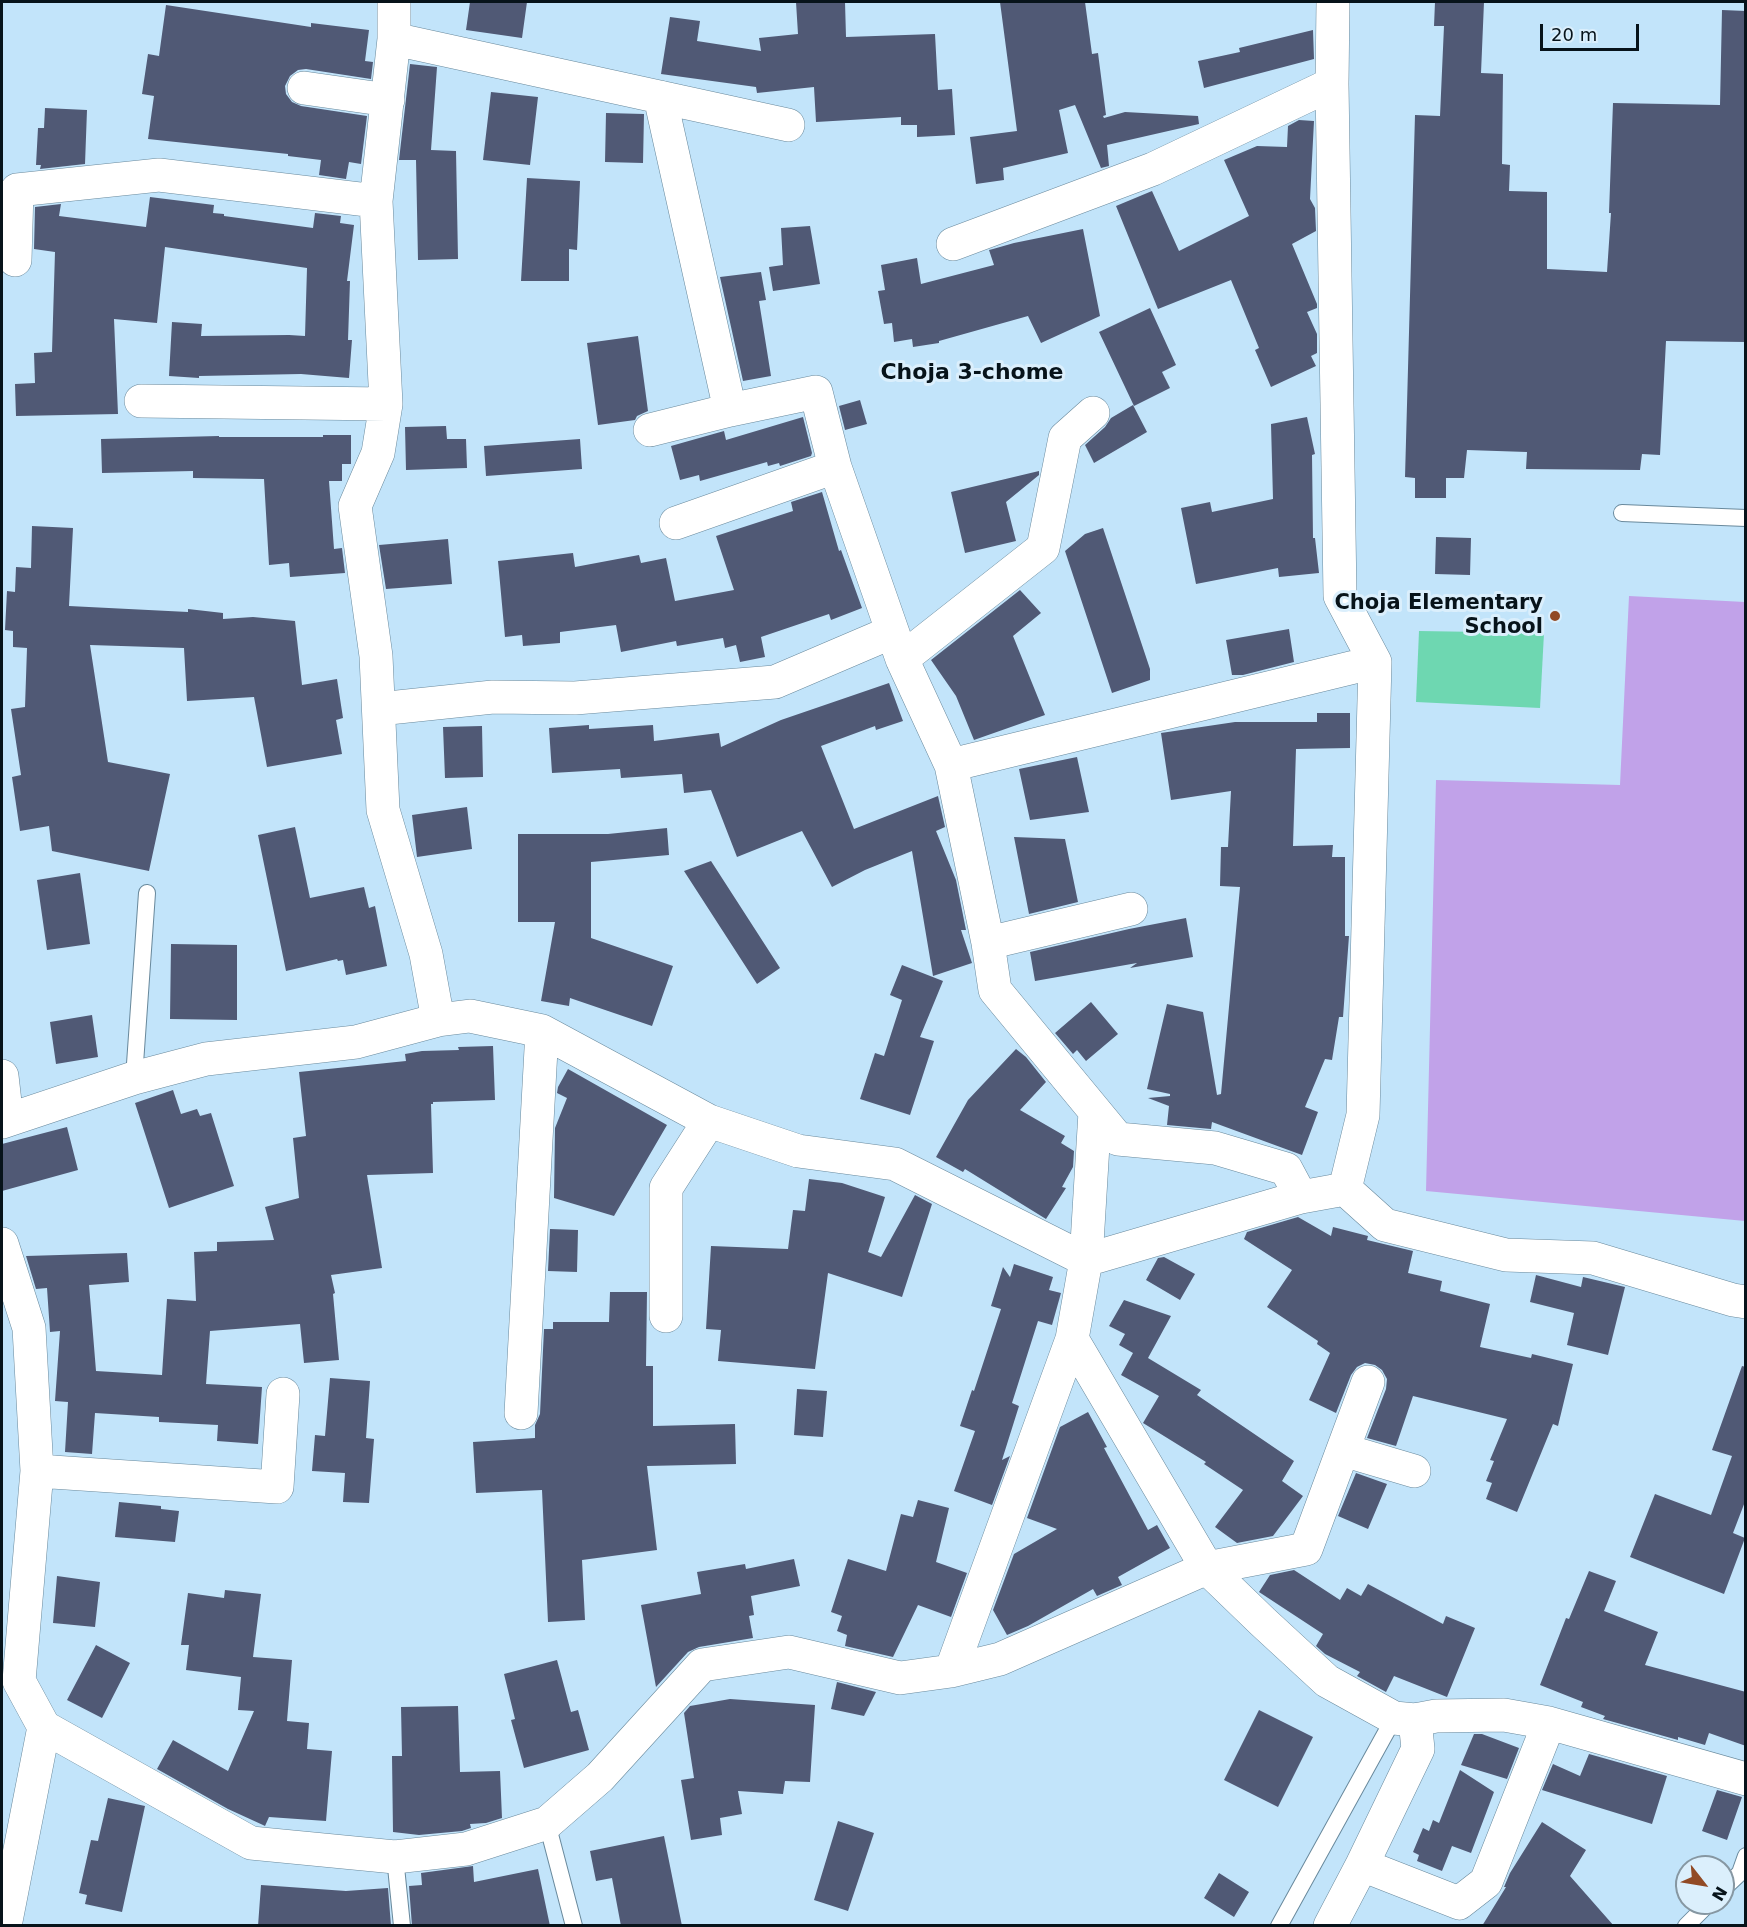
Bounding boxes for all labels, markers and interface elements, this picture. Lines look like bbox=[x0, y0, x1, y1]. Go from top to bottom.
scale bar bbox=[1543, 12, 1642, 50]
text: 20 m bbox=[1551, 24, 1597, 45]
district label: Choja 3-chome bbox=[880, 360, 1064, 386]
place label: Choja Elementary School bbox=[1334, 591, 1543, 641]
marker: Choja Elementary School bbox=[1548, 609, 1562, 623]
north arrow bbox=[1675, 1855, 1735, 1915]
text: N bbox=[1708, 1883, 1731, 1904]

